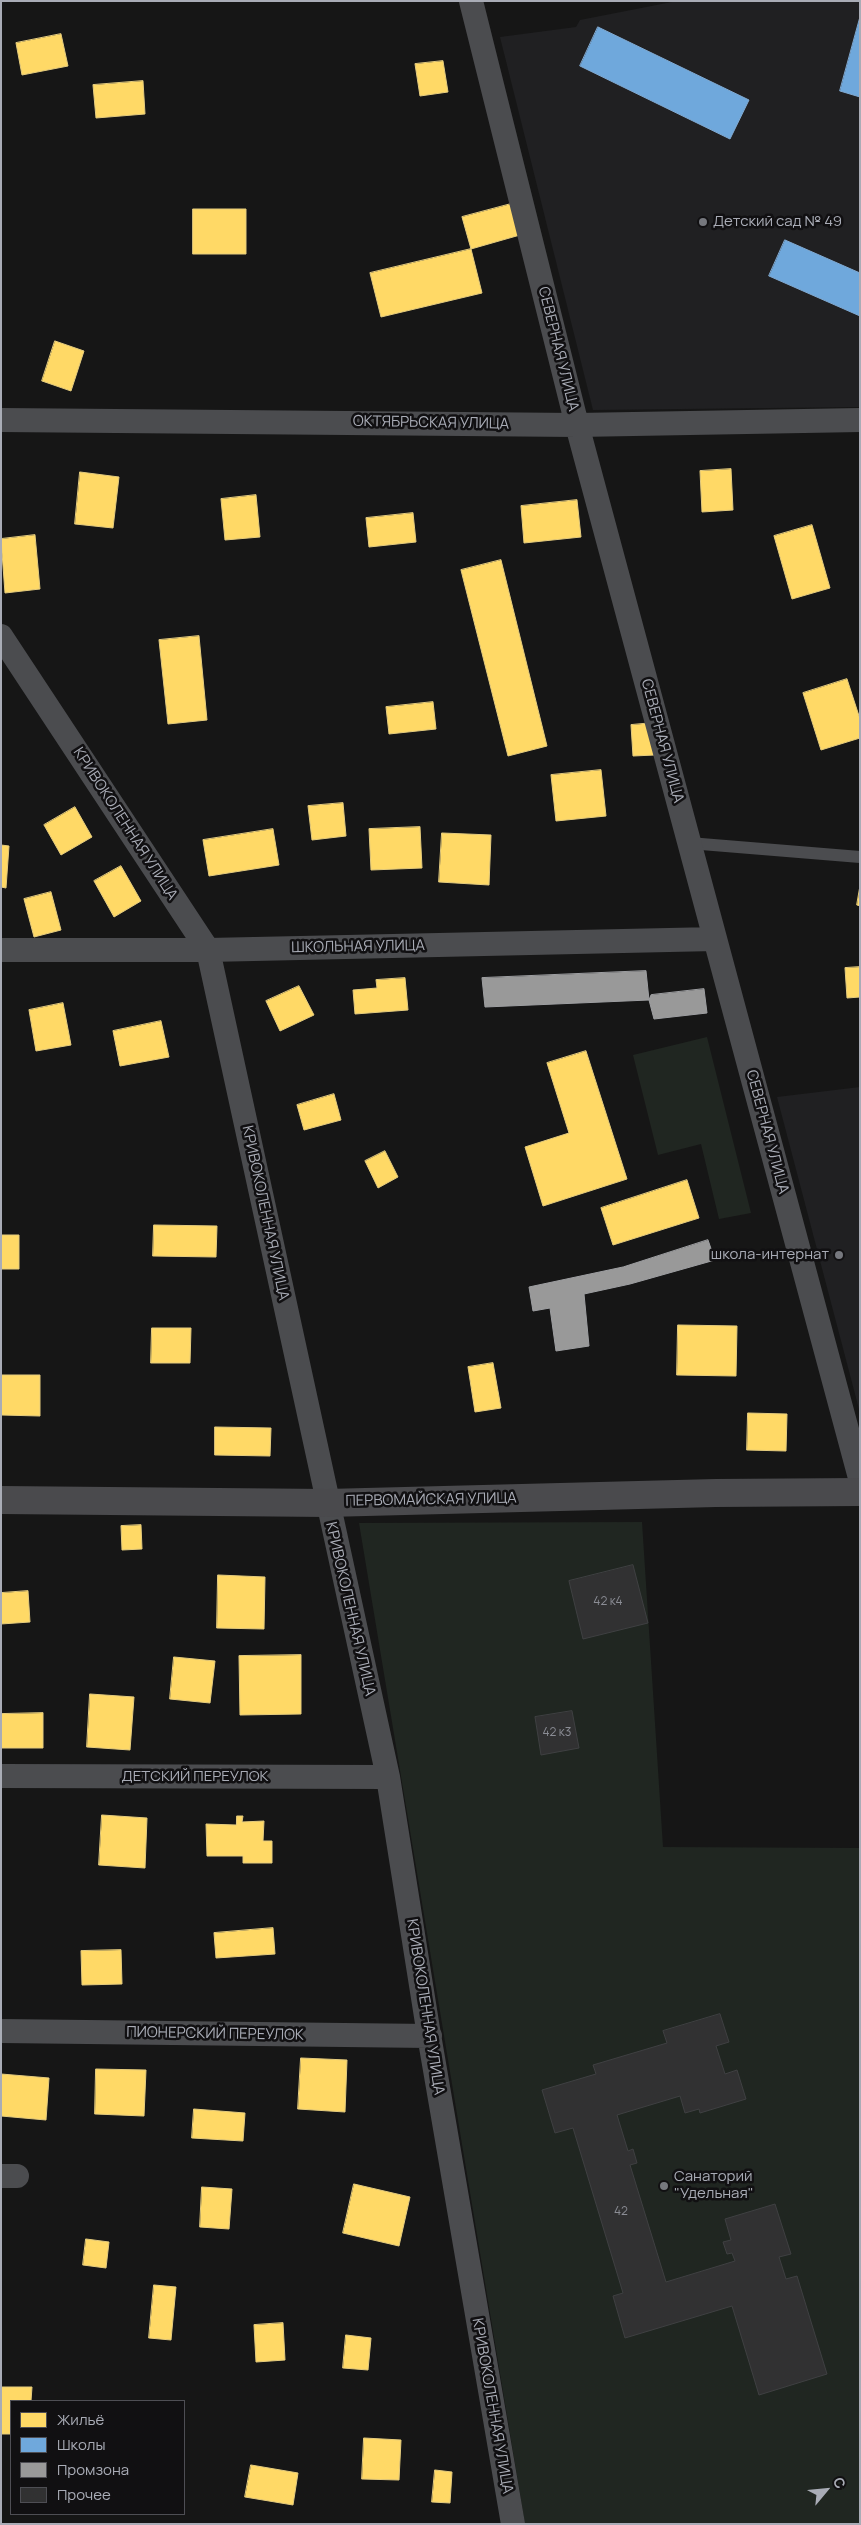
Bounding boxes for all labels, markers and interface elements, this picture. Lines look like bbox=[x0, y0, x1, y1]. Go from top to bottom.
place label: Детский сад № 49 bbox=[713, 213, 842, 231]
marker: Детский сад № 49 bbox=[697, 216, 709, 228]
street label: СЕВЕРНАЯ УЛИЦА bbox=[534, 285, 582, 413]
street label: ОКТЯБРЬСКАЯ УЛИЦА bbox=[353, 413, 509, 433]
street label: СЕВЕРНАЯ УЛИЦА bbox=[637, 677, 687, 805]
street label: КРИВОКОЛЕННАЯ УЛИЦА bbox=[69, 744, 181, 904]
street label: ШКОЛЬНАЯ УЛИЦА bbox=[291, 937, 425, 957]
street label: СЕВЕРНАЯ УЛИЦА bbox=[742, 1068, 792, 1196]
street label: КРИВОКОЛЕННАЯ УЛИЦА bbox=[238, 1124, 292, 1302]
place label: школа-интернат bbox=[711, 1246, 829, 1264]
marker: школа-интернат bbox=[833, 1249, 845, 1261]
street label: ПЕРВОМАЙСКАЯ УЛИЦА bbox=[345, 1490, 517, 1510]
street label: КРИВОКОЛЕННАЯ УЛИЦА bbox=[321, 1520, 379, 1698]
house number: 42 к4 bbox=[593, 1595, 623, 1609]
house number: 42 к3 bbox=[543, 1726, 571, 1740]
street label: ДЕТСКИЙ ПЕРЕУЛОК bbox=[122, 1768, 268, 1786]
street label: КРИВОКОЛЕННАЯ УЛИЦА bbox=[402, 1918, 448, 2096]
street label: ПИОНЕРСКИЙ ПЕРЕУЛОК bbox=[126, 2023, 304, 2045]
place label: Санаторий "Удельная" bbox=[674, 2168, 754, 2203]
marker: Санаторий "Удельная" bbox=[658, 2180, 670, 2192]
house number: 42 bbox=[614, 2205, 628, 2219]
street label: КРИВОКОЛЕННАЯ УЛИЦА bbox=[468, 2317, 516, 2495]
legend bbox=[10, 2400, 185, 2515]
text: Жильё bbox=[57, 2409, 104, 2430]
text: Школы bbox=[57, 2434, 105, 2455]
text: Промзона bbox=[57, 2459, 129, 2480]
north arrow bbox=[801, 2465, 851, 2515]
text: С bbox=[829, 2474, 851, 2492]
text: Прочее bbox=[57, 2484, 111, 2505]

